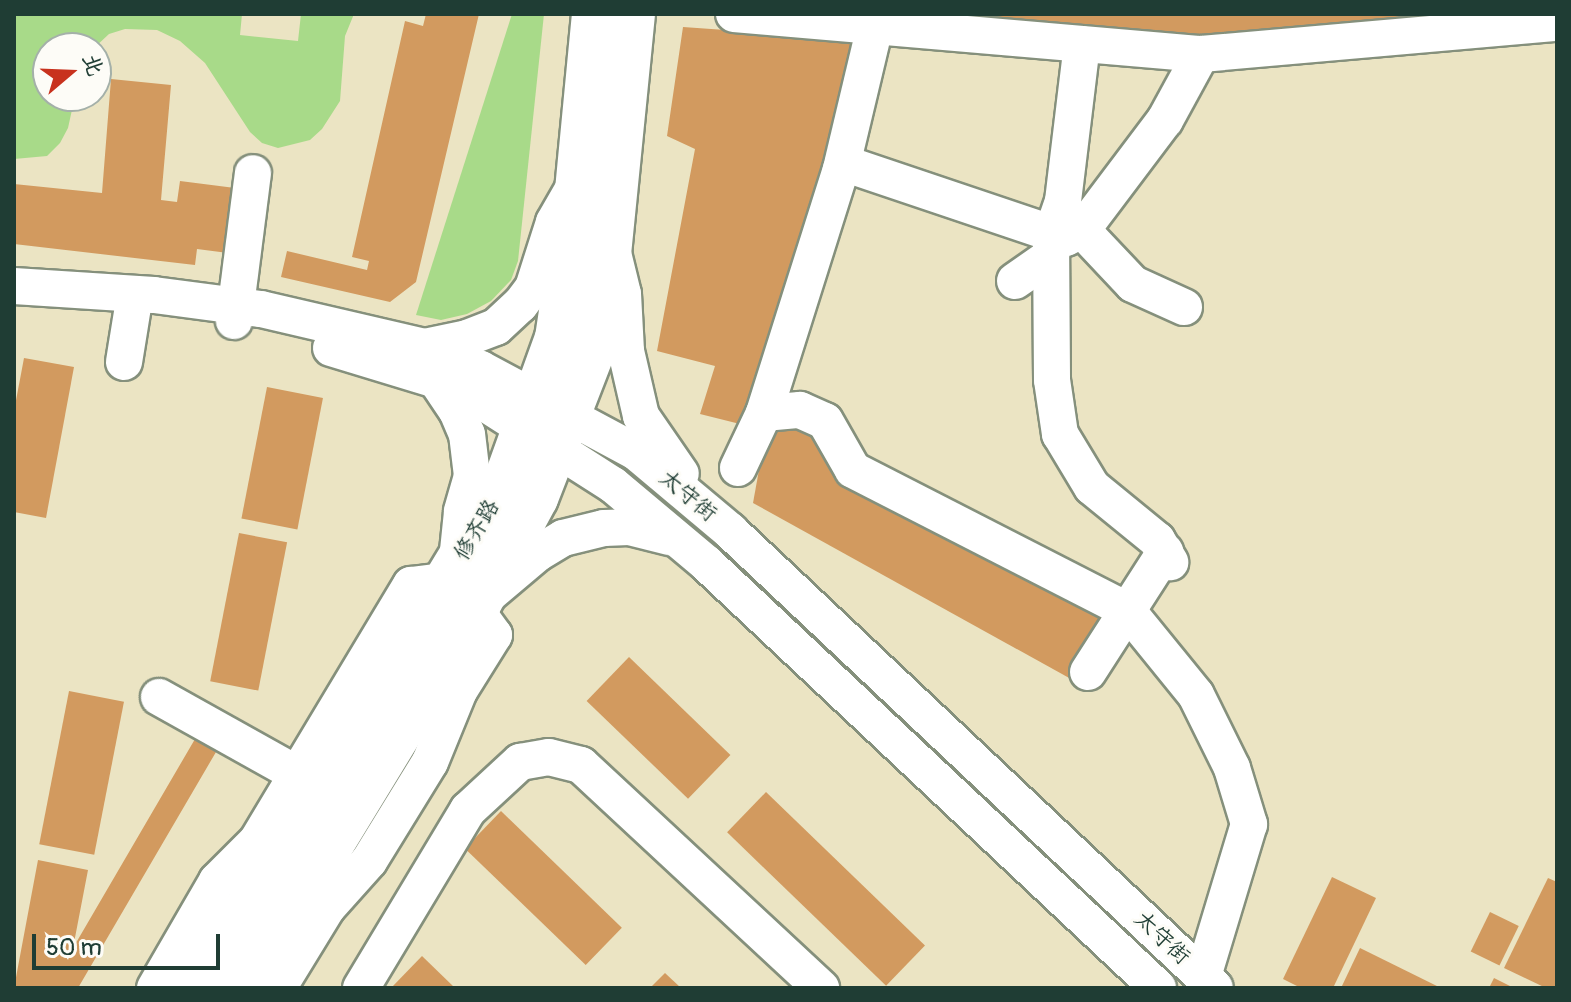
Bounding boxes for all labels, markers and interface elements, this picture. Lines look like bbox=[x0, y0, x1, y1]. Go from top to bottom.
north arrow bbox=[32, 32, 112, 112]
text: 北 bbox=[76, 50, 110, 80]
street label: 太守街 bbox=[654, 465, 722, 527]
street label: 修齐路 bbox=[449, 495, 505, 565]
street label: 太守街 bbox=[1129, 906, 1195, 970]
scale bar bbox=[36, 918, 224, 968]
text: 50 m bbox=[46, 933, 102, 962]

